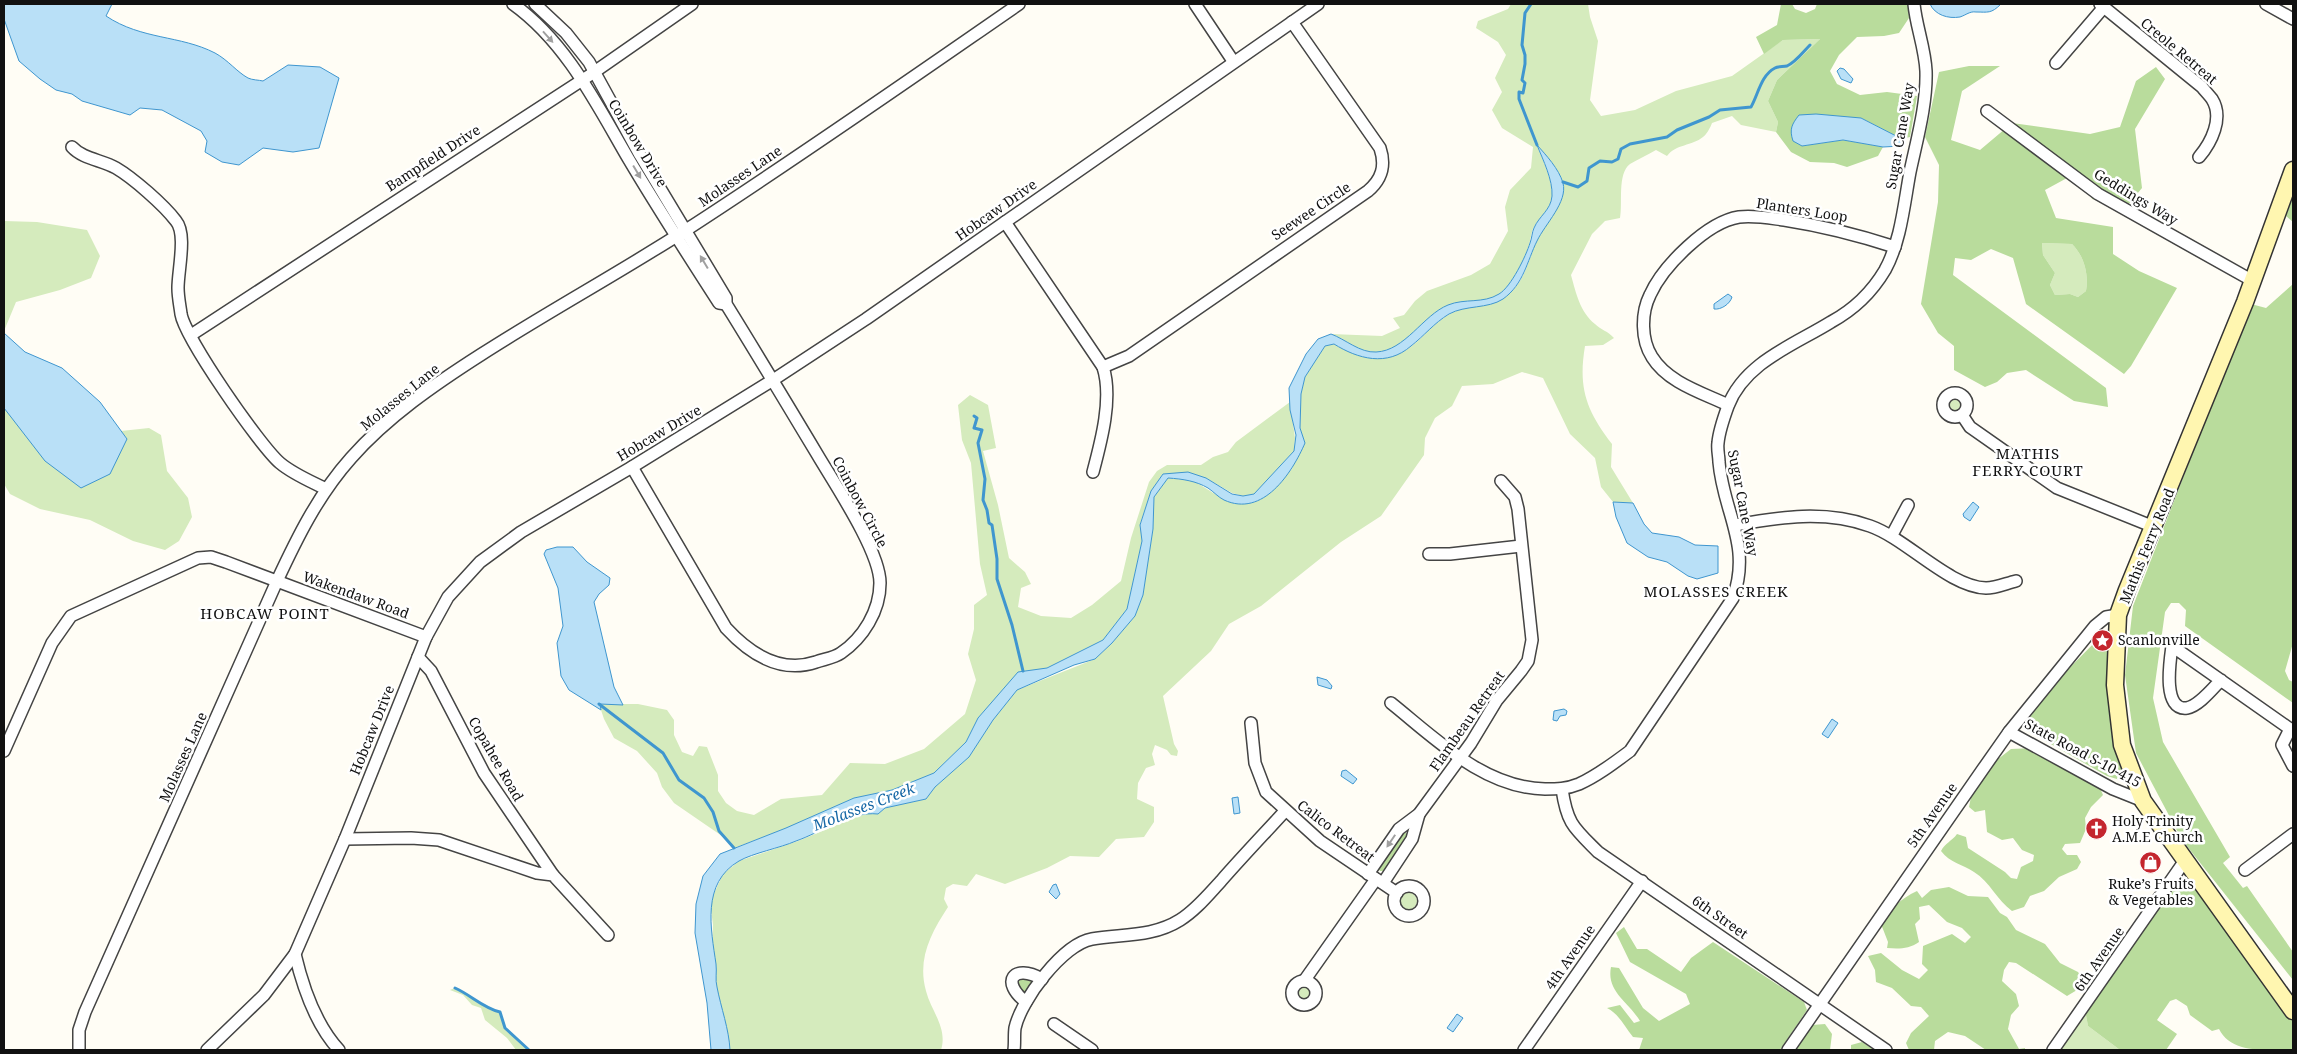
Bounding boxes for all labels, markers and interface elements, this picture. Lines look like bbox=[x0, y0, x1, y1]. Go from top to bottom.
street label: Creole Retreat bbox=[2137, 13, 2222, 88]
one-way arrow bbox=[542, 31, 554, 43]
street label: Sugar Cane Way bbox=[1881, 81, 1918, 191]
street label: Coinbow Drive bbox=[605, 95, 672, 190]
street label: Bampfield Drive bbox=[382, 120, 484, 195]
street label: Molasses Lane bbox=[694, 141, 785, 210]
street label: Geddings Way bbox=[2091, 164, 2182, 229]
one-way arrow bbox=[633, 166, 642, 179]
street label: Hobcaw Drive bbox=[951, 175, 1040, 245]
street label: Seewee Circle bbox=[1267, 177, 1354, 244]
street label: Planters Loop bbox=[1755, 193, 1849, 226]
one-way arrow bbox=[700, 255, 709, 268]
street label: Molasses Lane bbox=[356, 359, 443, 434]
street label: Hobcaw Drive bbox=[613, 400, 704, 465]
district label: MATHIS FERRY COURT bbox=[1972, 443, 2084, 480]
street label: Sugar Cane Way bbox=[1724, 448, 1763, 558]
street label: Coinbow Circle bbox=[828, 453, 893, 551]
street label: Mathis Ferry Road bbox=[2115, 485, 2179, 606]
street label: Wakendaw Road bbox=[300, 566, 412, 623]
district label: MOLASSES CREEK bbox=[1643, 581, 1789, 601]
district label: HOBCAW POINT bbox=[200, 603, 330, 623]
place icon: Scanlonville bbox=[2090, 628, 2114, 652]
place label: Scanlonville bbox=[2118, 630, 2200, 649]
street label: Flambeau Retreat bbox=[1425, 667, 1508, 775]
street label: Hobcaw Drive bbox=[345, 682, 398, 777]
street label: Molasses Lane bbox=[154, 709, 211, 805]
street label: Copahee Road bbox=[465, 713, 528, 805]
street label: State Road S-10-415 bbox=[2022, 714, 2145, 791]
water label: Molasses Creek bbox=[809, 777, 918, 835]
street label: 5th Avenue bbox=[1902, 778, 1961, 851]
street label: Calico Retreat bbox=[1294, 795, 1379, 866]
place label: Holy Trinity A.M.E Church bbox=[2112, 811, 2203, 846]
church icon: Holy Trinity A.M.E Church bbox=[2084, 817, 2108, 841]
one-way arrow bbox=[1386, 834, 1395, 847]
shop icon: Ruke’s Fruits & Vegetables bbox=[2139, 850, 2163, 874]
place label: Ruke’s Fruits & Vegetables bbox=[2108, 874, 2194, 909]
street label: 6th Street bbox=[1688, 890, 1752, 943]
street label: 4th Avenue bbox=[1540, 920, 1599, 993]
street label: 6th Avenue bbox=[2069, 922, 2128, 995]

